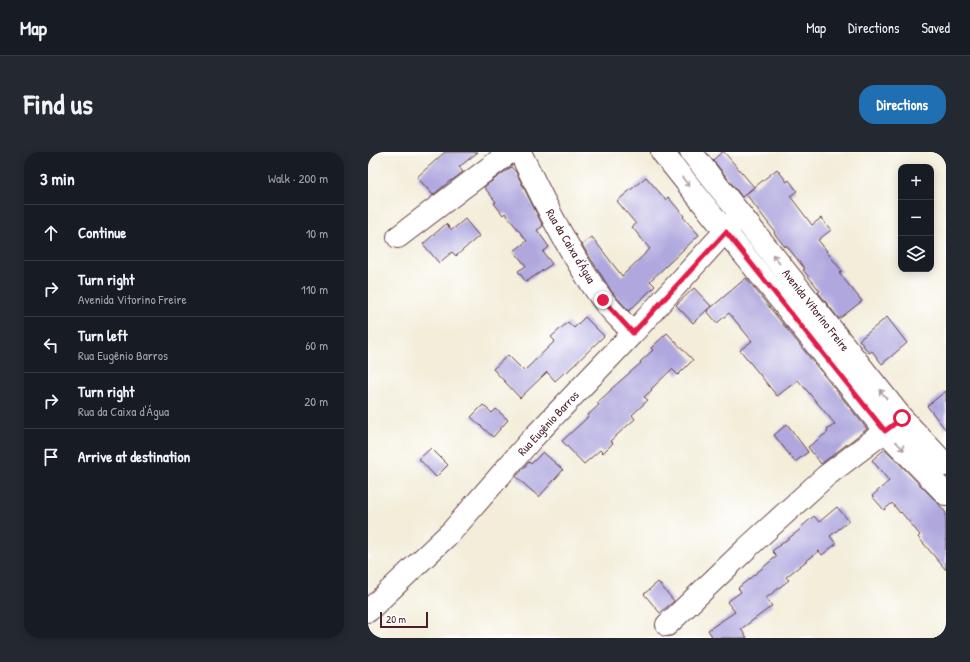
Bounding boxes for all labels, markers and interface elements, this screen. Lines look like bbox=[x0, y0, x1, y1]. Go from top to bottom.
text: Map bbox=[20, 15, 47, 41]
text: Map bbox=[806, 18, 826, 37]
text: Directions bbox=[848, 18, 899, 37]
text: Saved bbox=[921, 18, 950, 37]
text: Find us bbox=[24, 85, 93, 123]
button: Directions bbox=[859, 85, 946, 124]
map controls bbox=[898, 164, 934, 272]
button: + bbox=[898, 164, 934, 200]
text: 3 min bbox=[40, 167, 75, 190]
text: Walk · 200 m bbox=[268, 169, 328, 187]
one-way arrow bbox=[682, 177, 691, 188]
button: − bbox=[898, 200, 934, 236]
street label: Rua da Caixa d'Água bbox=[542, 206, 600, 287]
icon: ahead bbox=[40, 222, 62, 244]
text: Continue bbox=[78, 222, 126, 243]
text: 10 m bbox=[306, 224, 328, 242]
button: layers bbox=[898, 236, 934, 272]
one-way arrow bbox=[771, 254, 780, 265]
street label: Avenida Vitorino Freire bbox=[778, 265, 854, 355]
text: Turn right bbox=[78, 269, 134, 290]
icon: right bbox=[40, 278, 62, 300]
text: 110 m bbox=[301, 280, 328, 298]
text: Avenida Vitorino Freire bbox=[78, 290, 187, 308]
route end bbox=[594, 291, 612, 309]
text: Turn left bbox=[78, 325, 128, 346]
icon: left bbox=[40, 334, 62, 356]
text: 60 m bbox=[305, 336, 328, 354]
text: Rua Eugênio Barros bbox=[78, 346, 168, 364]
text: Turn right bbox=[78, 381, 134, 402]
street label: Rua Eugênio Barros bbox=[513, 387, 583, 459]
one-way arrow bbox=[878, 389, 887, 400]
icon: right bbox=[40, 390, 62, 412]
text: 20 m bbox=[304, 392, 328, 410]
text: Rua da Caixa d'Água bbox=[78, 402, 169, 420]
route start bbox=[893, 409, 911, 427]
one-way arrow bbox=[895, 441, 904, 451]
icon: arrive bbox=[40, 446, 62, 468]
text: Arrive at destination bbox=[78, 446, 190, 467]
scale bar bbox=[380, 610, 428, 629]
text: 20 m bbox=[386, 612, 406, 626]

